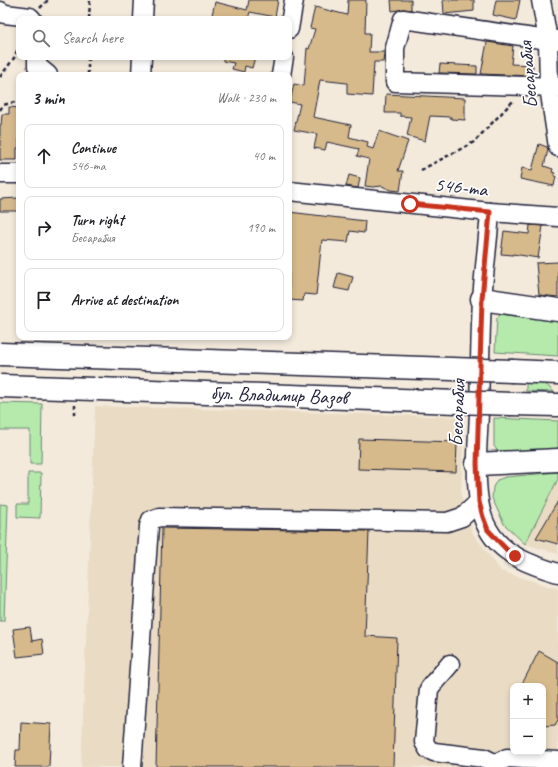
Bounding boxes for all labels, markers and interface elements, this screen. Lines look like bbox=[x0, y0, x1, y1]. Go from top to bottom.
search box bbox=[16, 16, 292, 60]
icon: search bbox=[30, 27, 52, 49]
text: Search here bbox=[62, 29, 123, 48]
street label: Бесарабия bbox=[512, 39, 543, 109]
text: 3 min bbox=[32, 88, 65, 109]
text: Walk · 230 m bbox=[217, 90, 276, 106]
text: Continue bbox=[71, 139, 116, 158]
icon: ahead bbox=[33, 145, 55, 167]
text: 40 m bbox=[253, 148, 275, 164]
text: 546-та bbox=[71, 158, 105, 174]
street label: 546-та bbox=[433, 172, 490, 202]
route start bbox=[401, 195, 419, 213]
text: Turn right bbox=[71, 211, 124, 230]
icon: right bbox=[33, 217, 55, 239]
text: 190 m bbox=[247, 220, 275, 236]
text: Бесарабия bbox=[71, 230, 115, 246]
icon: arrive bbox=[33, 289, 55, 311]
text: Arrive at destination bbox=[71, 291, 178, 310]
street label: Бесарабия bbox=[443, 377, 471, 447]
street label: бул. Владимир Вазов bbox=[210, 380, 352, 410]
route end bbox=[506, 547, 524, 565]
map controls bbox=[510, 683, 546, 755]
button: + bbox=[510, 683, 546, 719]
button: − bbox=[510, 719, 546, 755]

